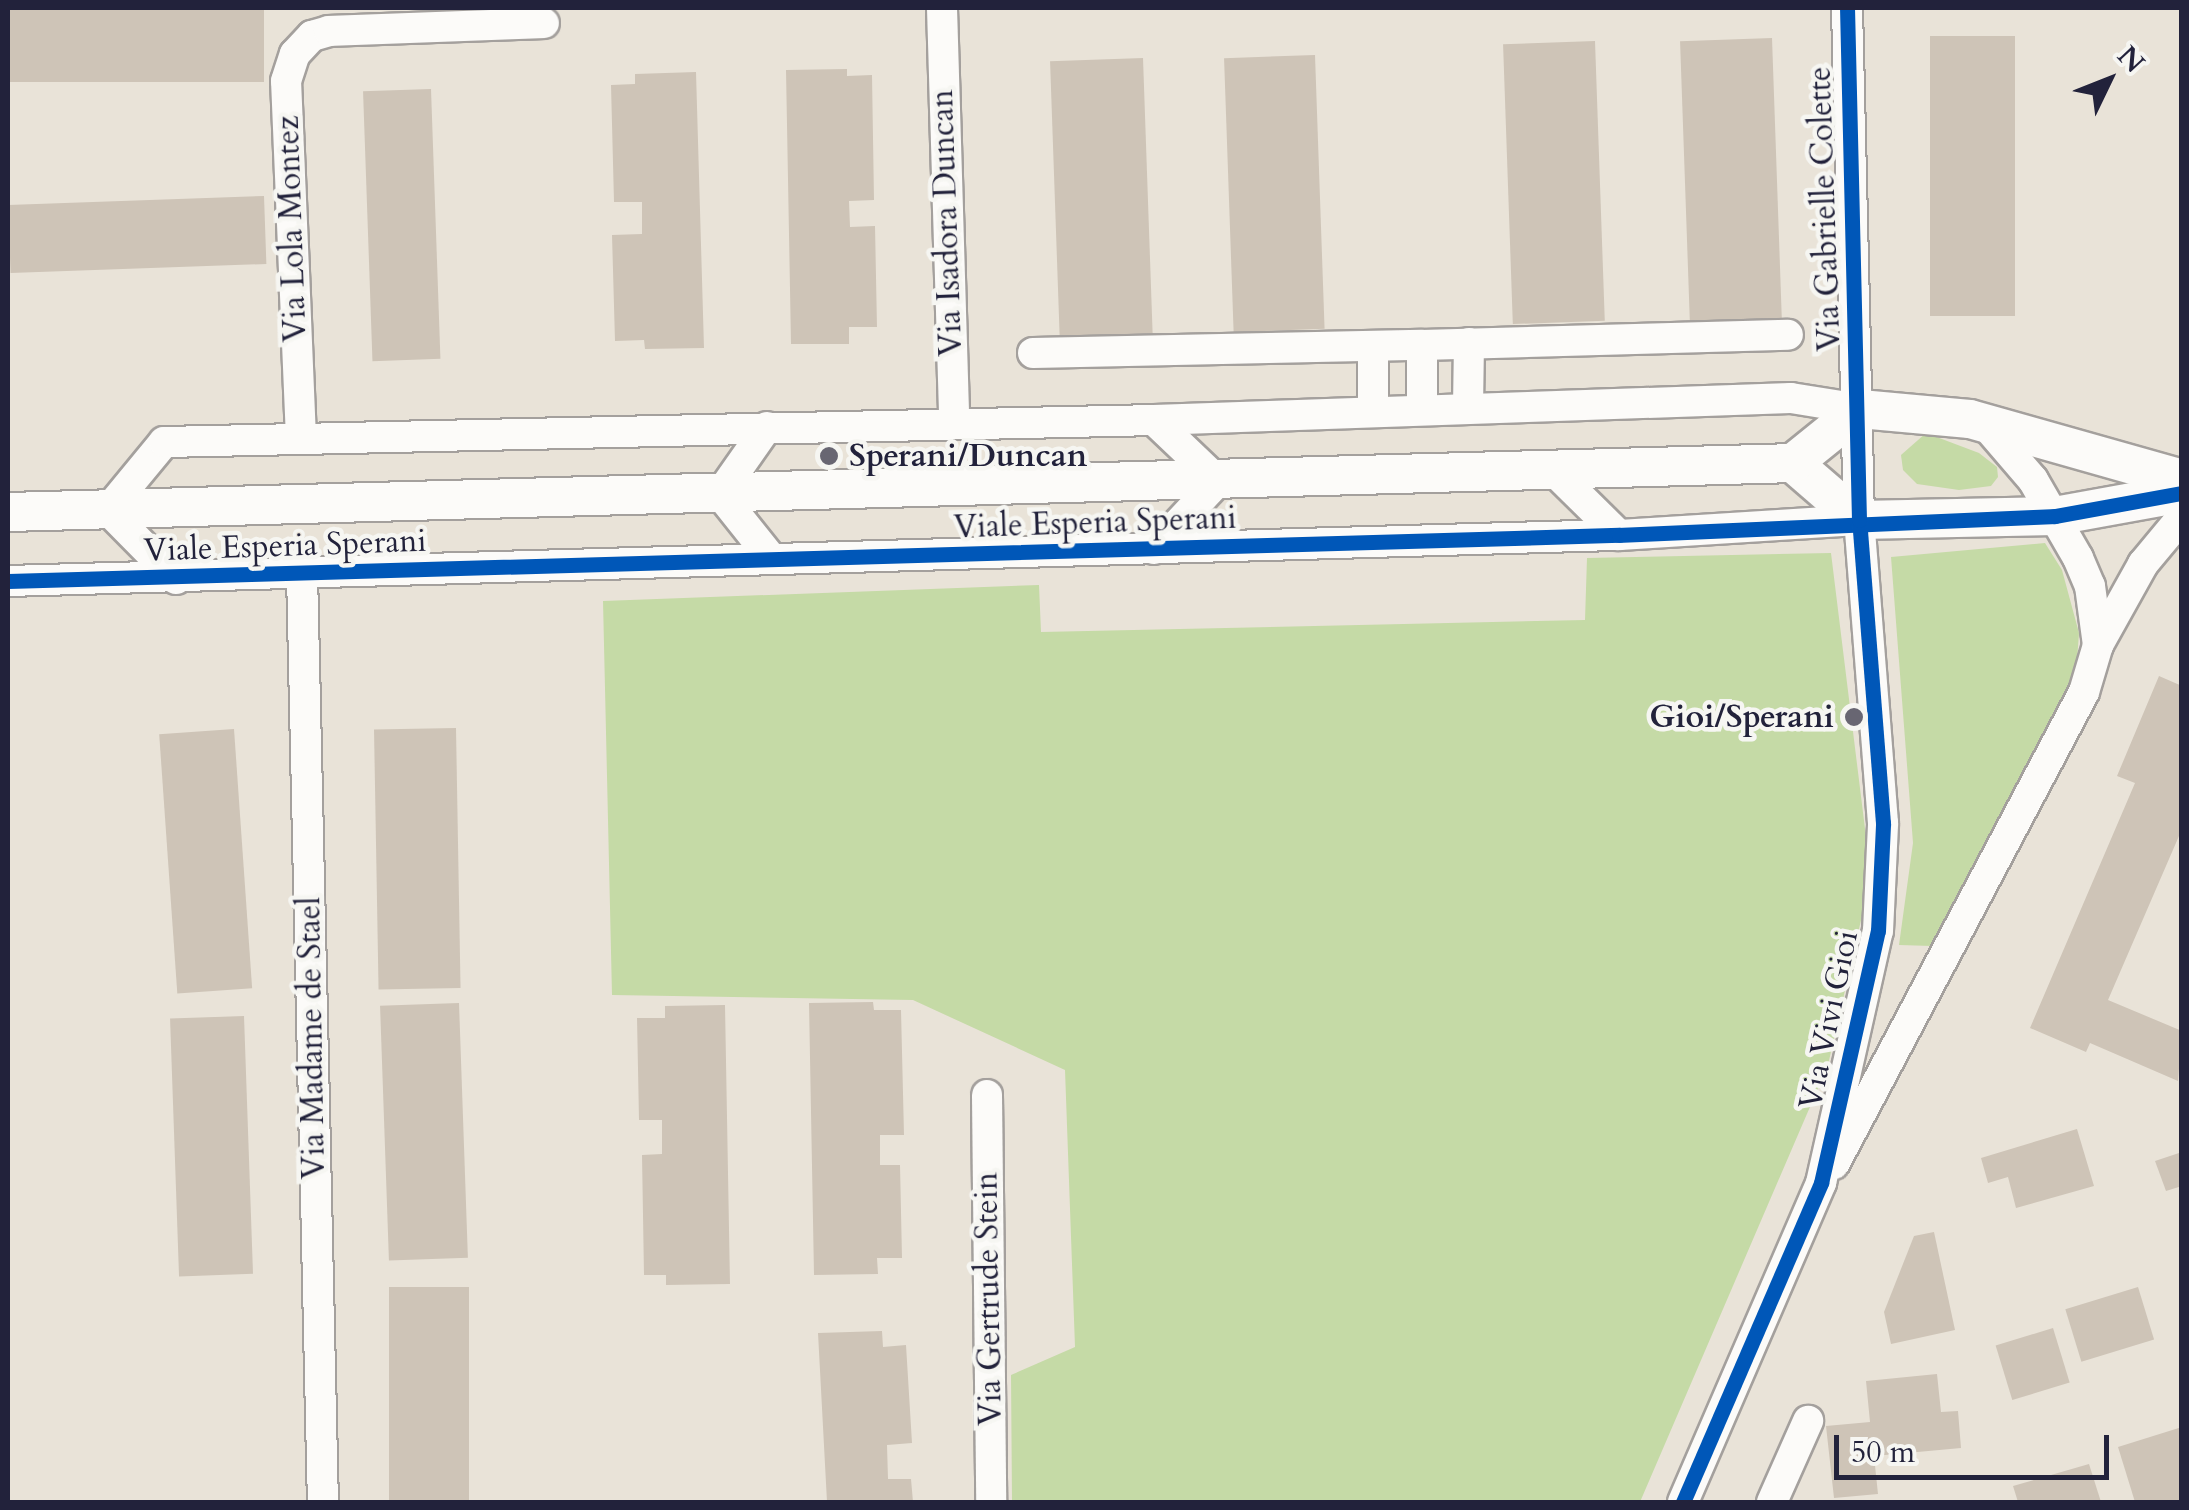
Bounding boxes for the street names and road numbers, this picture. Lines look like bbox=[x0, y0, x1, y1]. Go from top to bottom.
street label: Via Gabrielle Colette bbox=[1801, 66, 1849, 352]
street label: Via Isadora Duncan bbox=[923, 89, 971, 357]
street label: Via Lola Montez bbox=[269, 115, 315, 343]
street label: Viale Esperia Sperani bbox=[953, 499, 1237, 547]
street label: Viale Esperia Sperani bbox=[143, 522, 427, 570]
street label: Via Madame de Stael bbox=[290, 896, 334, 1180]
street label: Via Vivi Gioi bbox=[1791, 927, 1867, 1113]
street label: Via Gertrude Stein bbox=[968, 1172, 1010, 1426]

